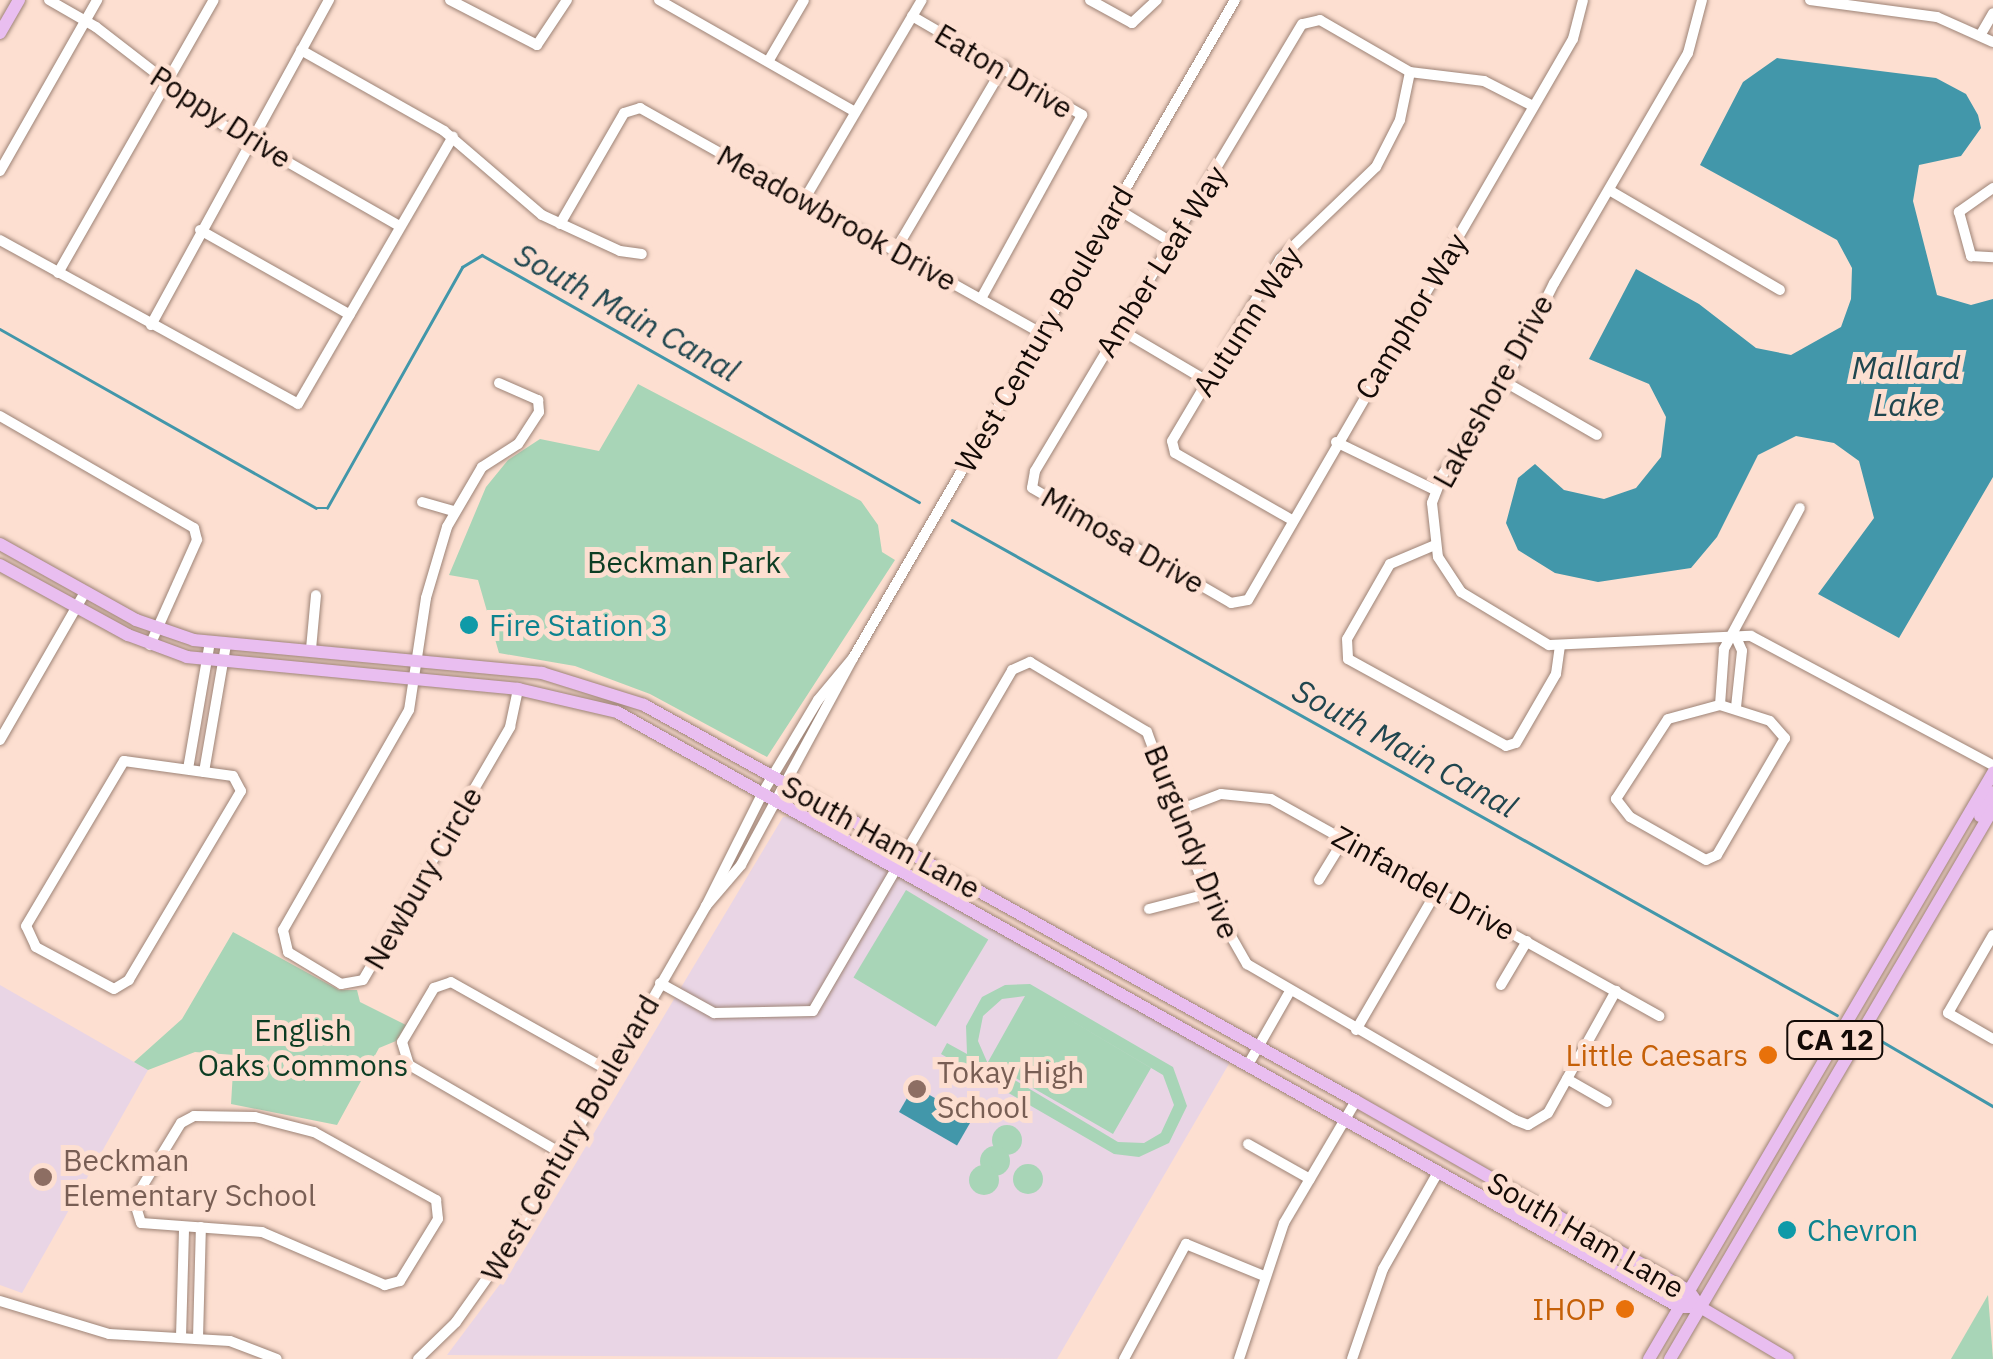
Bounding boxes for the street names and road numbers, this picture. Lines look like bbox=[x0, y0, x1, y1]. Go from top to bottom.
street label: Eaton Drive bbox=[929, 16, 1079, 126]
street label: Poppy Drive bbox=[144, 58, 298, 176]
street label: Meadowbrook Drive bbox=[711, 137, 963, 299]
street label: Amber Leaf Way bbox=[1088, 159, 1234, 363]
street label: West Century Boulevard bbox=[947, 180, 1141, 478]
street label: Camphor Way bbox=[1347, 226, 1475, 406]
street label: Autumn Way bbox=[1185, 239, 1309, 403]
street label: Lakeshore Drive bbox=[1425, 288, 1561, 494]
street label: Mimosa Drive bbox=[1035, 479, 1211, 601]
street label: Burgundy Drive bbox=[1137, 740, 1247, 944]
street label: South Ham Lane bbox=[776, 768, 986, 906]
street label: Newbury Circle bbox=[356, 780, 490, 976]
street label: Zinfandel Drive bbox=[1326, 818, 1522, 948]
street label: West Century Boulevard bbox=[473, 989, 667, 1287]
road number: CA 12 bbox=[1785, 1017, 1885, 1063]
street label: South Ham Lane bbox=[1481, 1164, 1691, 1306]

